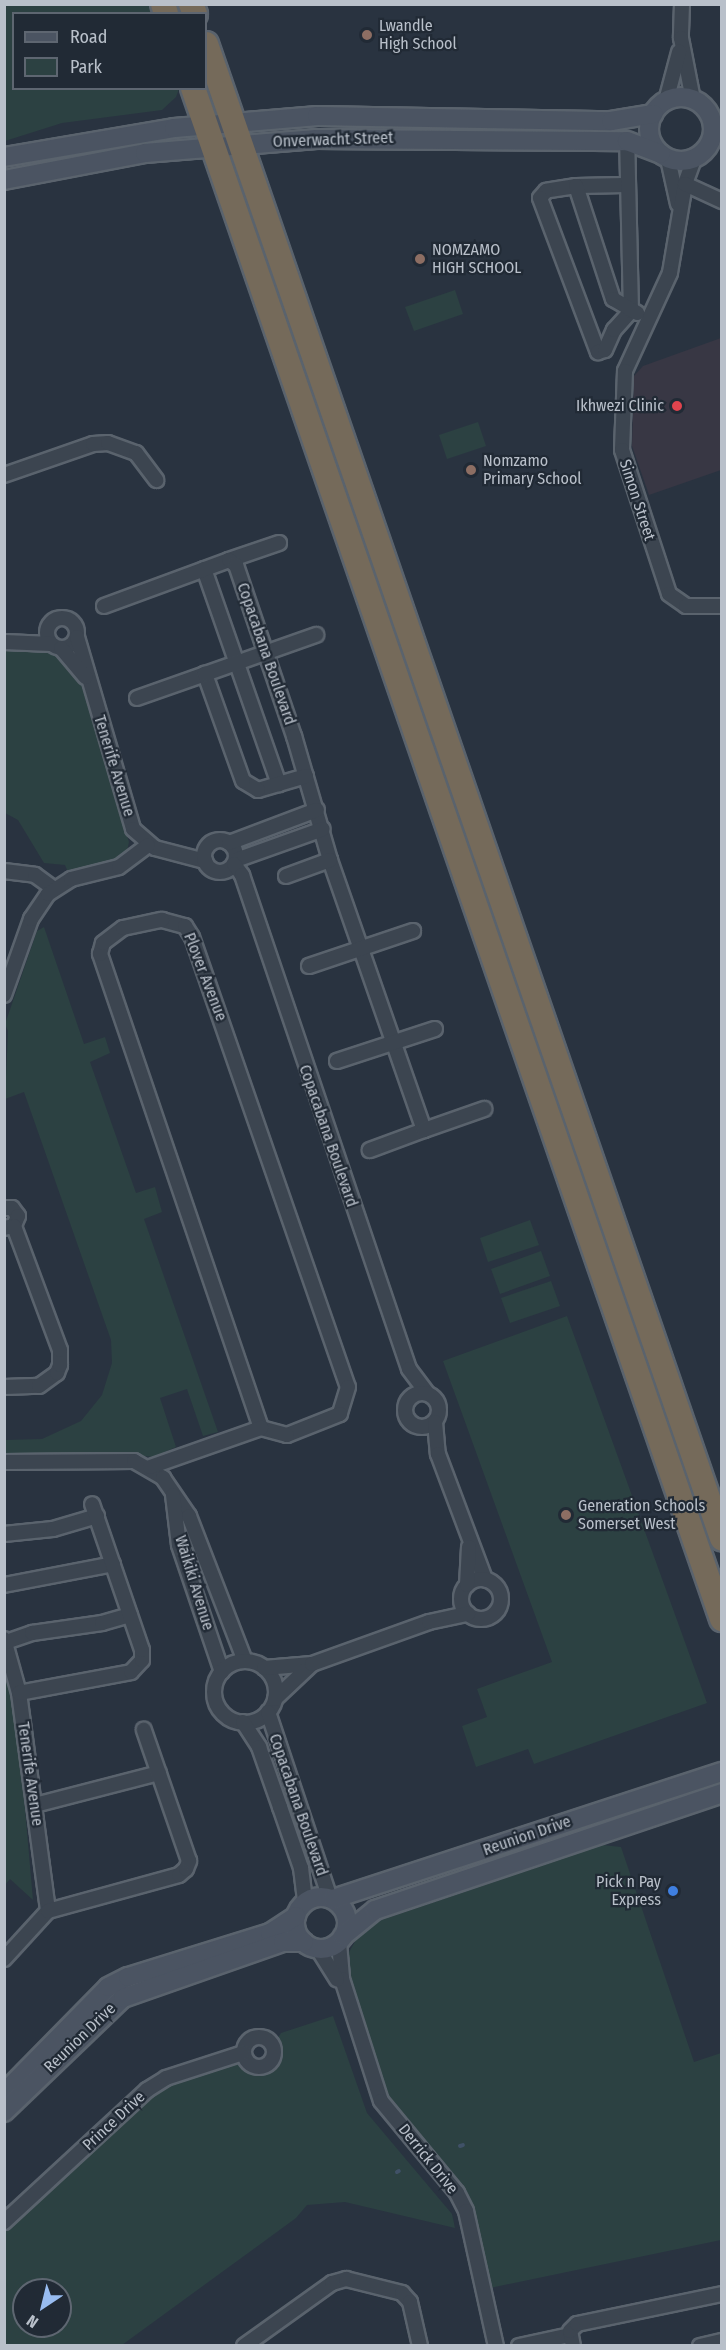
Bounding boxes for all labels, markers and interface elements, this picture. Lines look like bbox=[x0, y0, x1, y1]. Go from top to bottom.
legend bbox=[12, 12, 207, 90]
place label: Lwandle High School bbox=[379, 16, 457, 54]
text: Road bbox=[70, 26, 107, 48]
marker: Lwandle High School bbox=[360, 28, 374, 42]
text: Park bbox=[70, 56, 102, 78]
street label: Onverwacht Street bbox=[272, 128, 394, 152]
place label: NOMZAMO HIGH SCHOOL bbox=[432, 240, 521, 278]
marker: NOMZAMO HIGH SCHOOL bbox=[413, 252, 427, 266]
place label: Ikhwezi Clinic bbox=[576, 396, 664, 416]
marker: Ikhwezi Clinic bbox=[668, 397, 686, 415]
place label: Nomzamo Primary School bbox=[483, 451, 582, 489]
street label: Simon Street bbox=[615, 457, 659, 543]
marker: Nomzamo Primary School bbox=[464, 463, 478, 477]
street label: Copacabana Boulevard bbox=[233, 580, 299, 728]
street label: Tenerife Avenue bbox=[89, 713, 139, 819]
street label: Plover Avenue bbox=[179, 930, 231, 1024]
street label: Copacabana Boulevard bbox=[295, 1062, 361, 1210]
place label: Generation Schools Somerset West bbox=[578, 1496, 705, 1534]
marker: Generation Schools Somerset West bbox=[559, 1508, 573, 1522]
street label: Waikiki Avenue bbox=[170, 1533, 218, 1633]
street label: Tenerife Avenue bbox=[13, 1721, 47, 1827]
street label: Copacabana Boulevard bbox=[265, 1731, 331, 1879]
street label: Reunion Drive bbox=[481, 1812, 573, 1860]
place label: Pick n Pay Express bbox=[596, 1872, 661, 1910]
marker: Pick n Pay Express bbox=[666, 1884, 680, 1898]
street label: Reunion Drive bbox=[40, 1999, 120, 2077]
street label: Prince Drive bbox=[79, 2087, 149, 2155]
street label: Derrick Drive bbox=[394, 2120, 462, 2198]
north arrow bbox=[12, 2278, 72, 2338]
text: N bbox=[23, 2311, 42, 2332]

